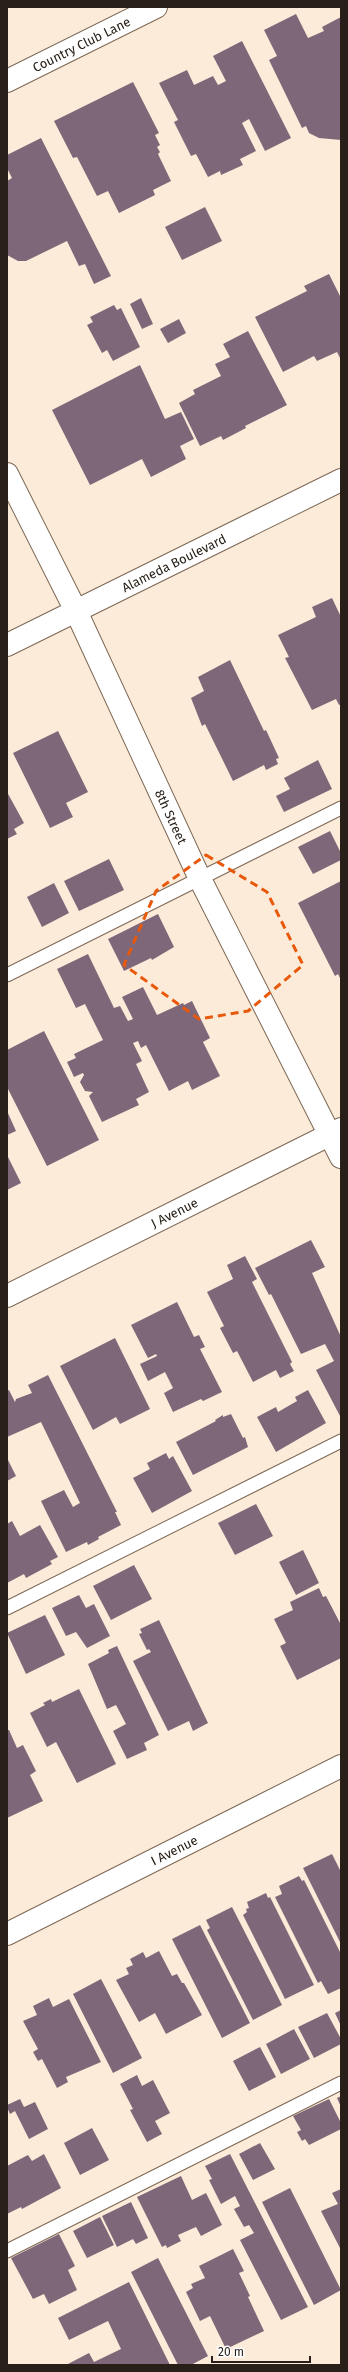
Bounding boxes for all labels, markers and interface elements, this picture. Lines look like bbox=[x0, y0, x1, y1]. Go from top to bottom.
street label: Country Club Lane bbox=[30, 14, 133, 75]
street label: Alameda Boulevard bbox=[119, 531, 229, 595]
street label: 8th Street bbox=[152, 787, 190, 847]
street label: J Avenue bbox=[148, 1195, 200, 1231]
street label: I Avenue bbox=[148, 1832, 200, 1868]
scale bar bbox=[212, 2338, 310, 2364]
text: 20 m bbox=[218, 2345, 244, 2359]

